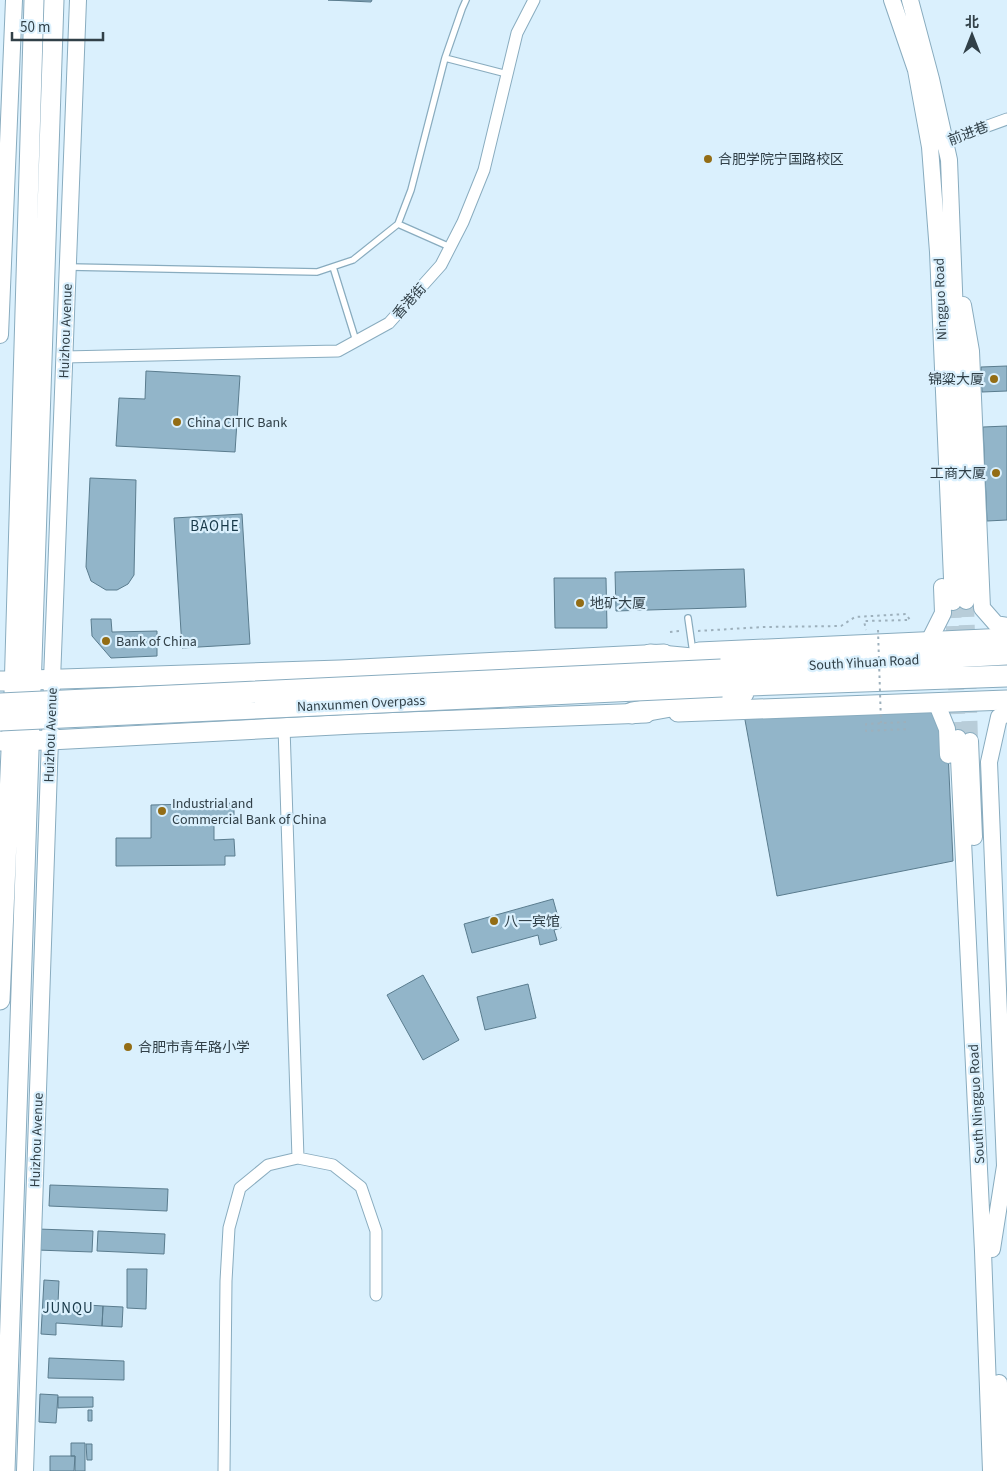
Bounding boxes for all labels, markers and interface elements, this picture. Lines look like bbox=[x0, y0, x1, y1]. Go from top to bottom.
scale bar bbox=[12, 10, 104, 42]
north arrow bbox=[947, 10, 997, 60]
text: 北 bbox=[965, 13, 979, 33]
text: 50 m bbox=[20, 17, 50, 38]
street label: 前进巷 bbox=[945, 117, 992, 151]
place label: 合肥学院宁国路校区 bbox=[718, 150, 844, 170]
marker: 合肥学院宁国路校区 bbox=[702, 153, 714, 165]
street label: Ningguo Road bbox=[930, 257, 952, 340]
street label: 香港街 bbox=[388, 279, 431, 324]
street label: Huizhou Avenue bbox=[54, 283, 78, 379]
place label: 锦粱大厦 bbox=[928, 370, 984, 390]
marker: 锦粱大厦 bbox=[988, 373, 1000, 385]
place label: China CITIC Bank bbox=[187, 413, 287, 433]
marker: China CITIC Bank bbox=[171, 416, 183, 428]
place label: 工商大厦 bbox=[930, 464, 986, 484]
marker: 工商大厦 bbox=[990, 467, 1002, 479]
district label: BAOHE bbox=[190, 516, 240, 537]
place label: 地矿大厦 bbox=[590, 594, 646, 614]
marker: 地矿大厦 bbox=[574, 597, 586, 609]
place label: Bank of China bbox=[116, 632, 197, 652]
marker: Bank of China bbox=[100, 635, 112, 647]
street label: South Yihuan Road bbox=[808, 650, 920, 676]
street label: Huizhou Avenue bbox=[39, 687, 63, 783]
street label: Nanxunmen Overpass bbox=[296, 691, 426, 717]
place label: Industrial and Commercial Bank of China bbox=[172, 794, 327, 830]
marker: Industrial and Commercial Bank of China bbox=[156, 805, 168, 817]
place label: 八一宾馆 bbox=[504, 912, 560, 932]
marker: 八一宾馆 bbox=[488, 915, 500, 927]
place label: 合肥市青年路小学 bbox=[138, 1038, 250, 1058]
marker: 合肥市青年路小学 bbox=[122, 1041, 134, 1053]
street label: South Ningguo Road bbox=[964, 1043, 990, 1164]
street label: Huizhou Avenue bbox=[25, 1092, 49, 1188]
district label: JUNQU bbox=[42, 1298, 94, 1319]

